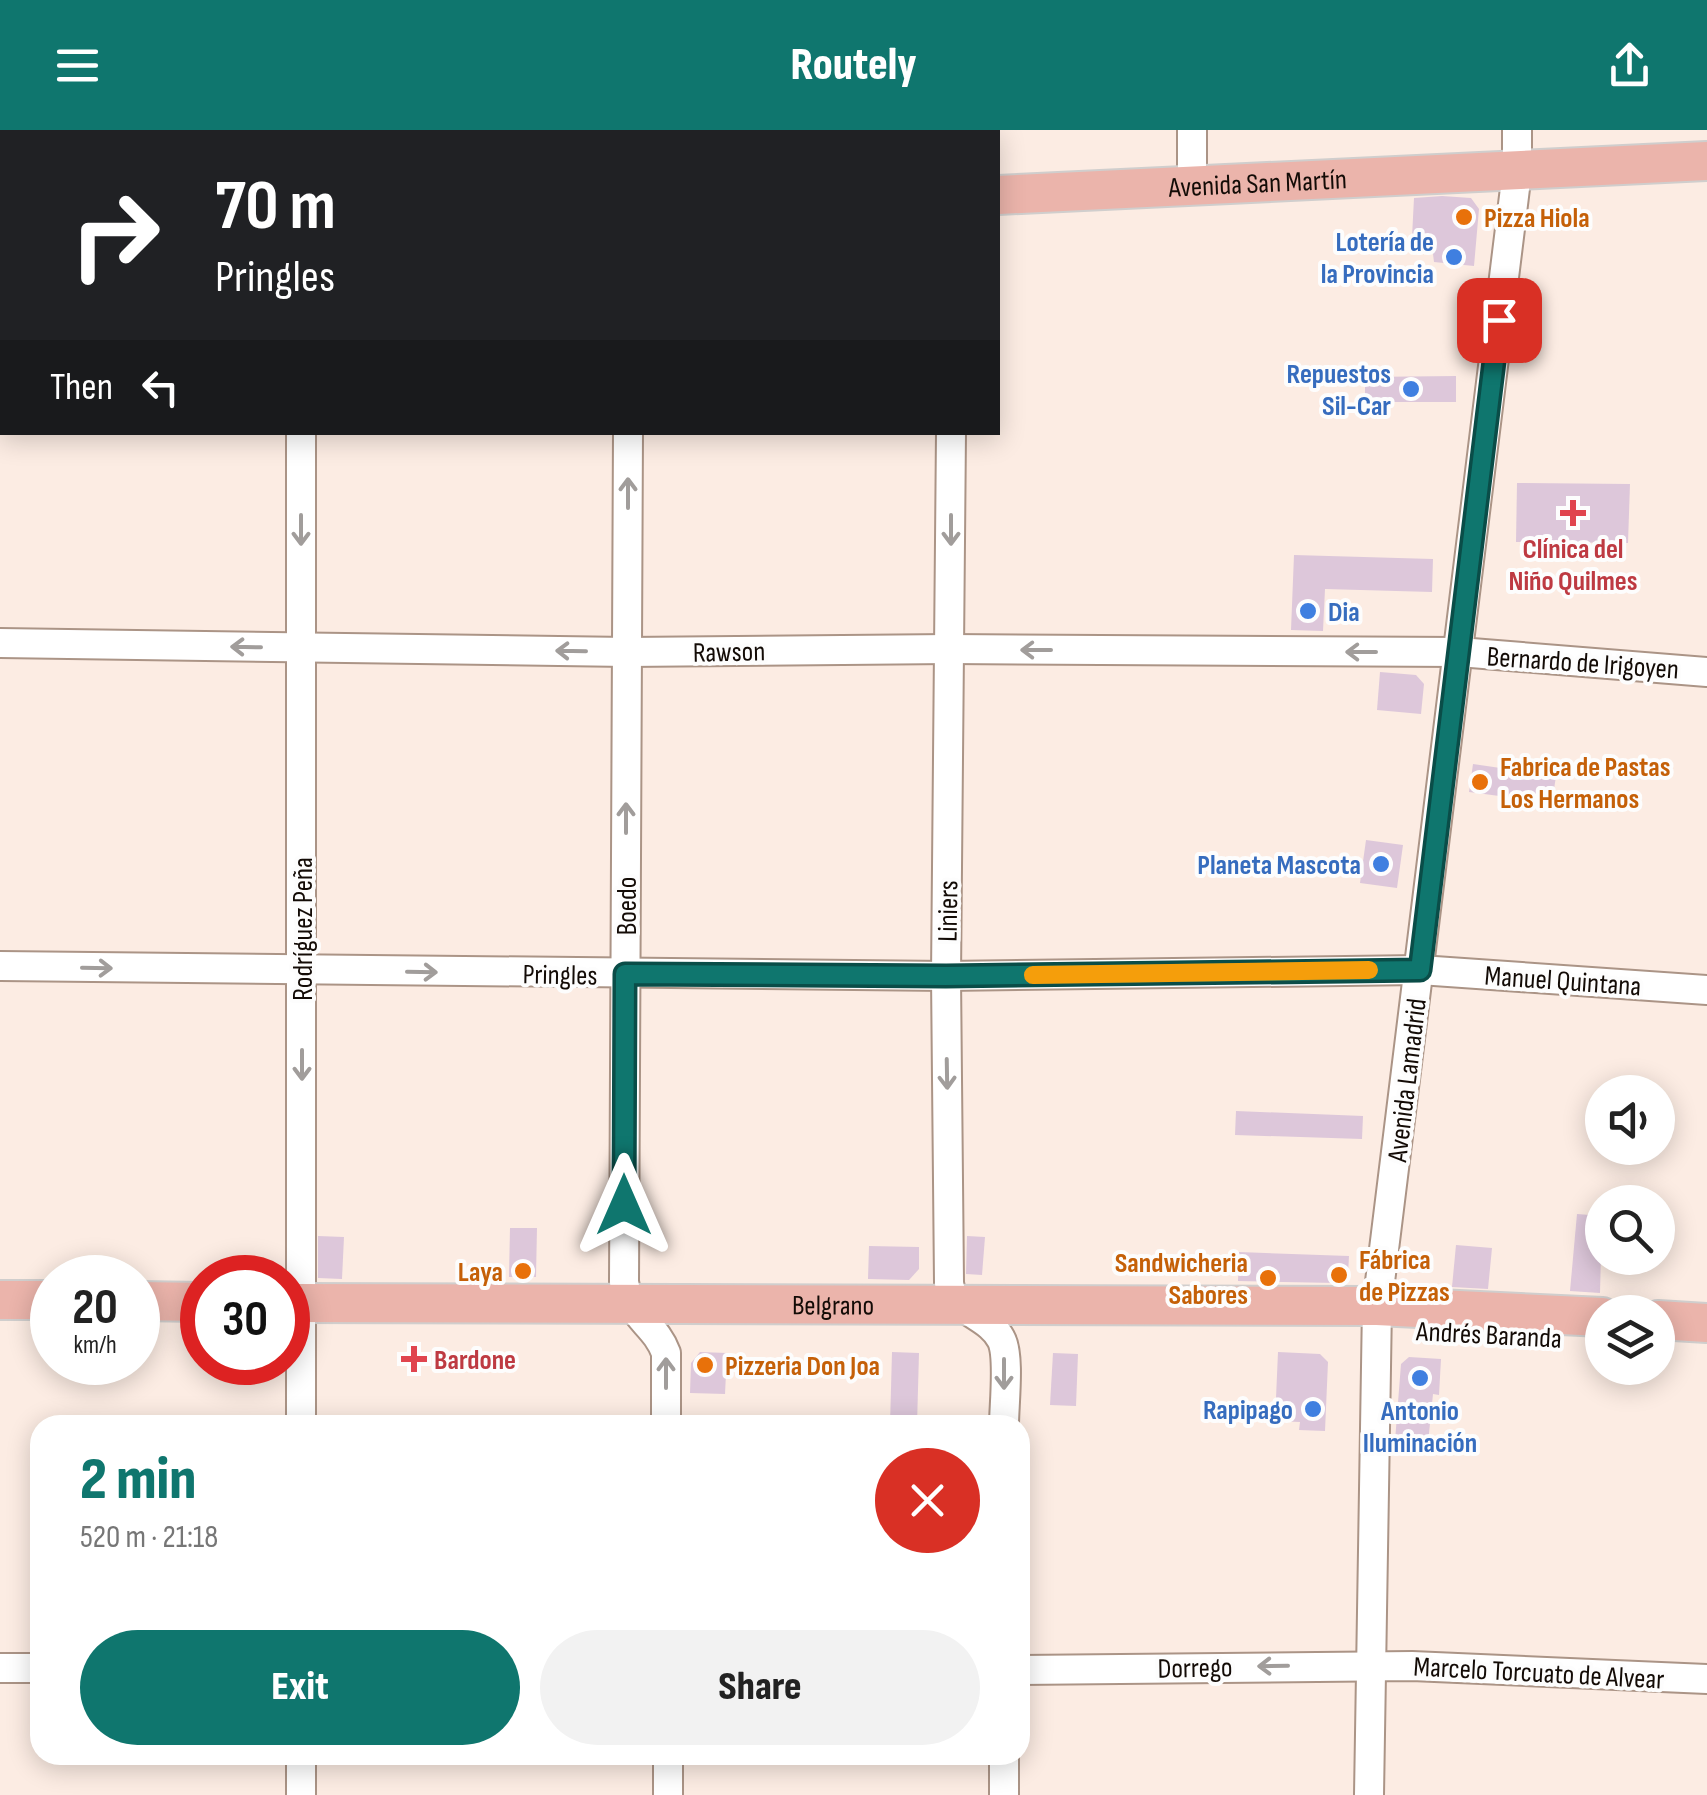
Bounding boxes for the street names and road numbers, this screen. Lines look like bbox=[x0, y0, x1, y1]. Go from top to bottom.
street label: Avenida San Martín bbox=[1167, 163, 1348, 205]
street label: Rawson bbox=[692, 635, 766, 670]
street label: Bernardo de Irigoyen bbox=[1486, 640, 1680, 687]
street label: Rodríguez Peña bbox=[287, 857, 320, 1001]
street label: Boedo bbox=[611, 877, 644, 935]
street label: Liniers bbox=[931, 880, 966, 942]
street label: Pringles bbox=[522, 958, 598, 993]
street label: Manuel Quintana bbox=[1484, 960, 1642, 1003]
street label: Avenida Lamadrid bbox=[1381, 997, 1434, 1165]
street label: Belgrano bbox=[792, 1289, 874, 1323]
street label: Andrés Baranda bbox=[1414, 1315, 1563, 1356]
street label: Marcelo Torcuato de Alvear bbox=[1413, 1650, 1665, 1697]
street label: Dorrego bbox=[1157, 1651, 1233, 1686]

